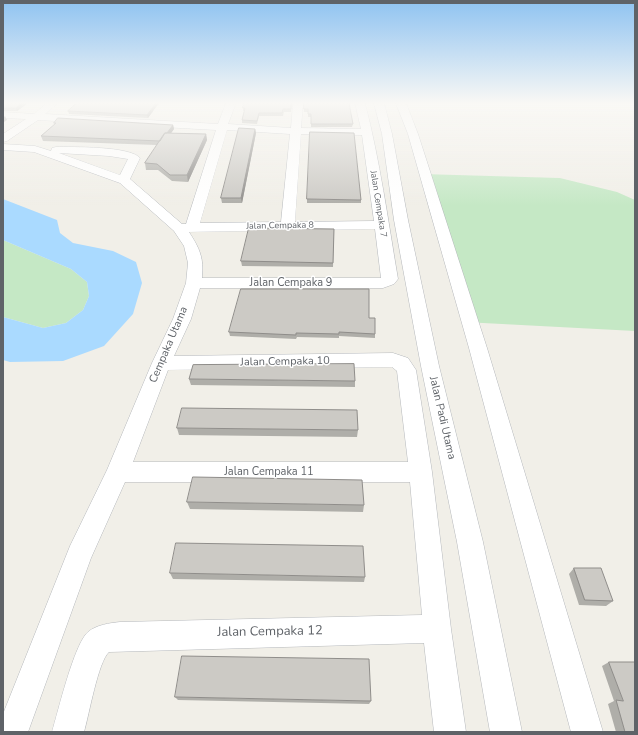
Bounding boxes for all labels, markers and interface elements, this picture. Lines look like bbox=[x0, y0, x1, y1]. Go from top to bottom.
street label: Jalan Cempaka 7 bbox=[367, 170, 389, 238]
street label: Jalan Cempaka 8 bbox=[246, 220, 314, 232]
street label: Jalan Cempaka 9 bbox=[250, 276, 332, 290]
street label: Cempaka Utama bbox=[147, 305, 191, 385]
street label: Jalan Cempaka 10 bbox=[240, 355, 330, 369]
street label: Jalan Padi Utama bbox=[426, 375, 458, 461]
street label: Jalan Cempaka 11 bbox=[224, 465, 314, 479]
street label: Jalan Cempaka 12 bbox=[217, 623, 323, 641]

